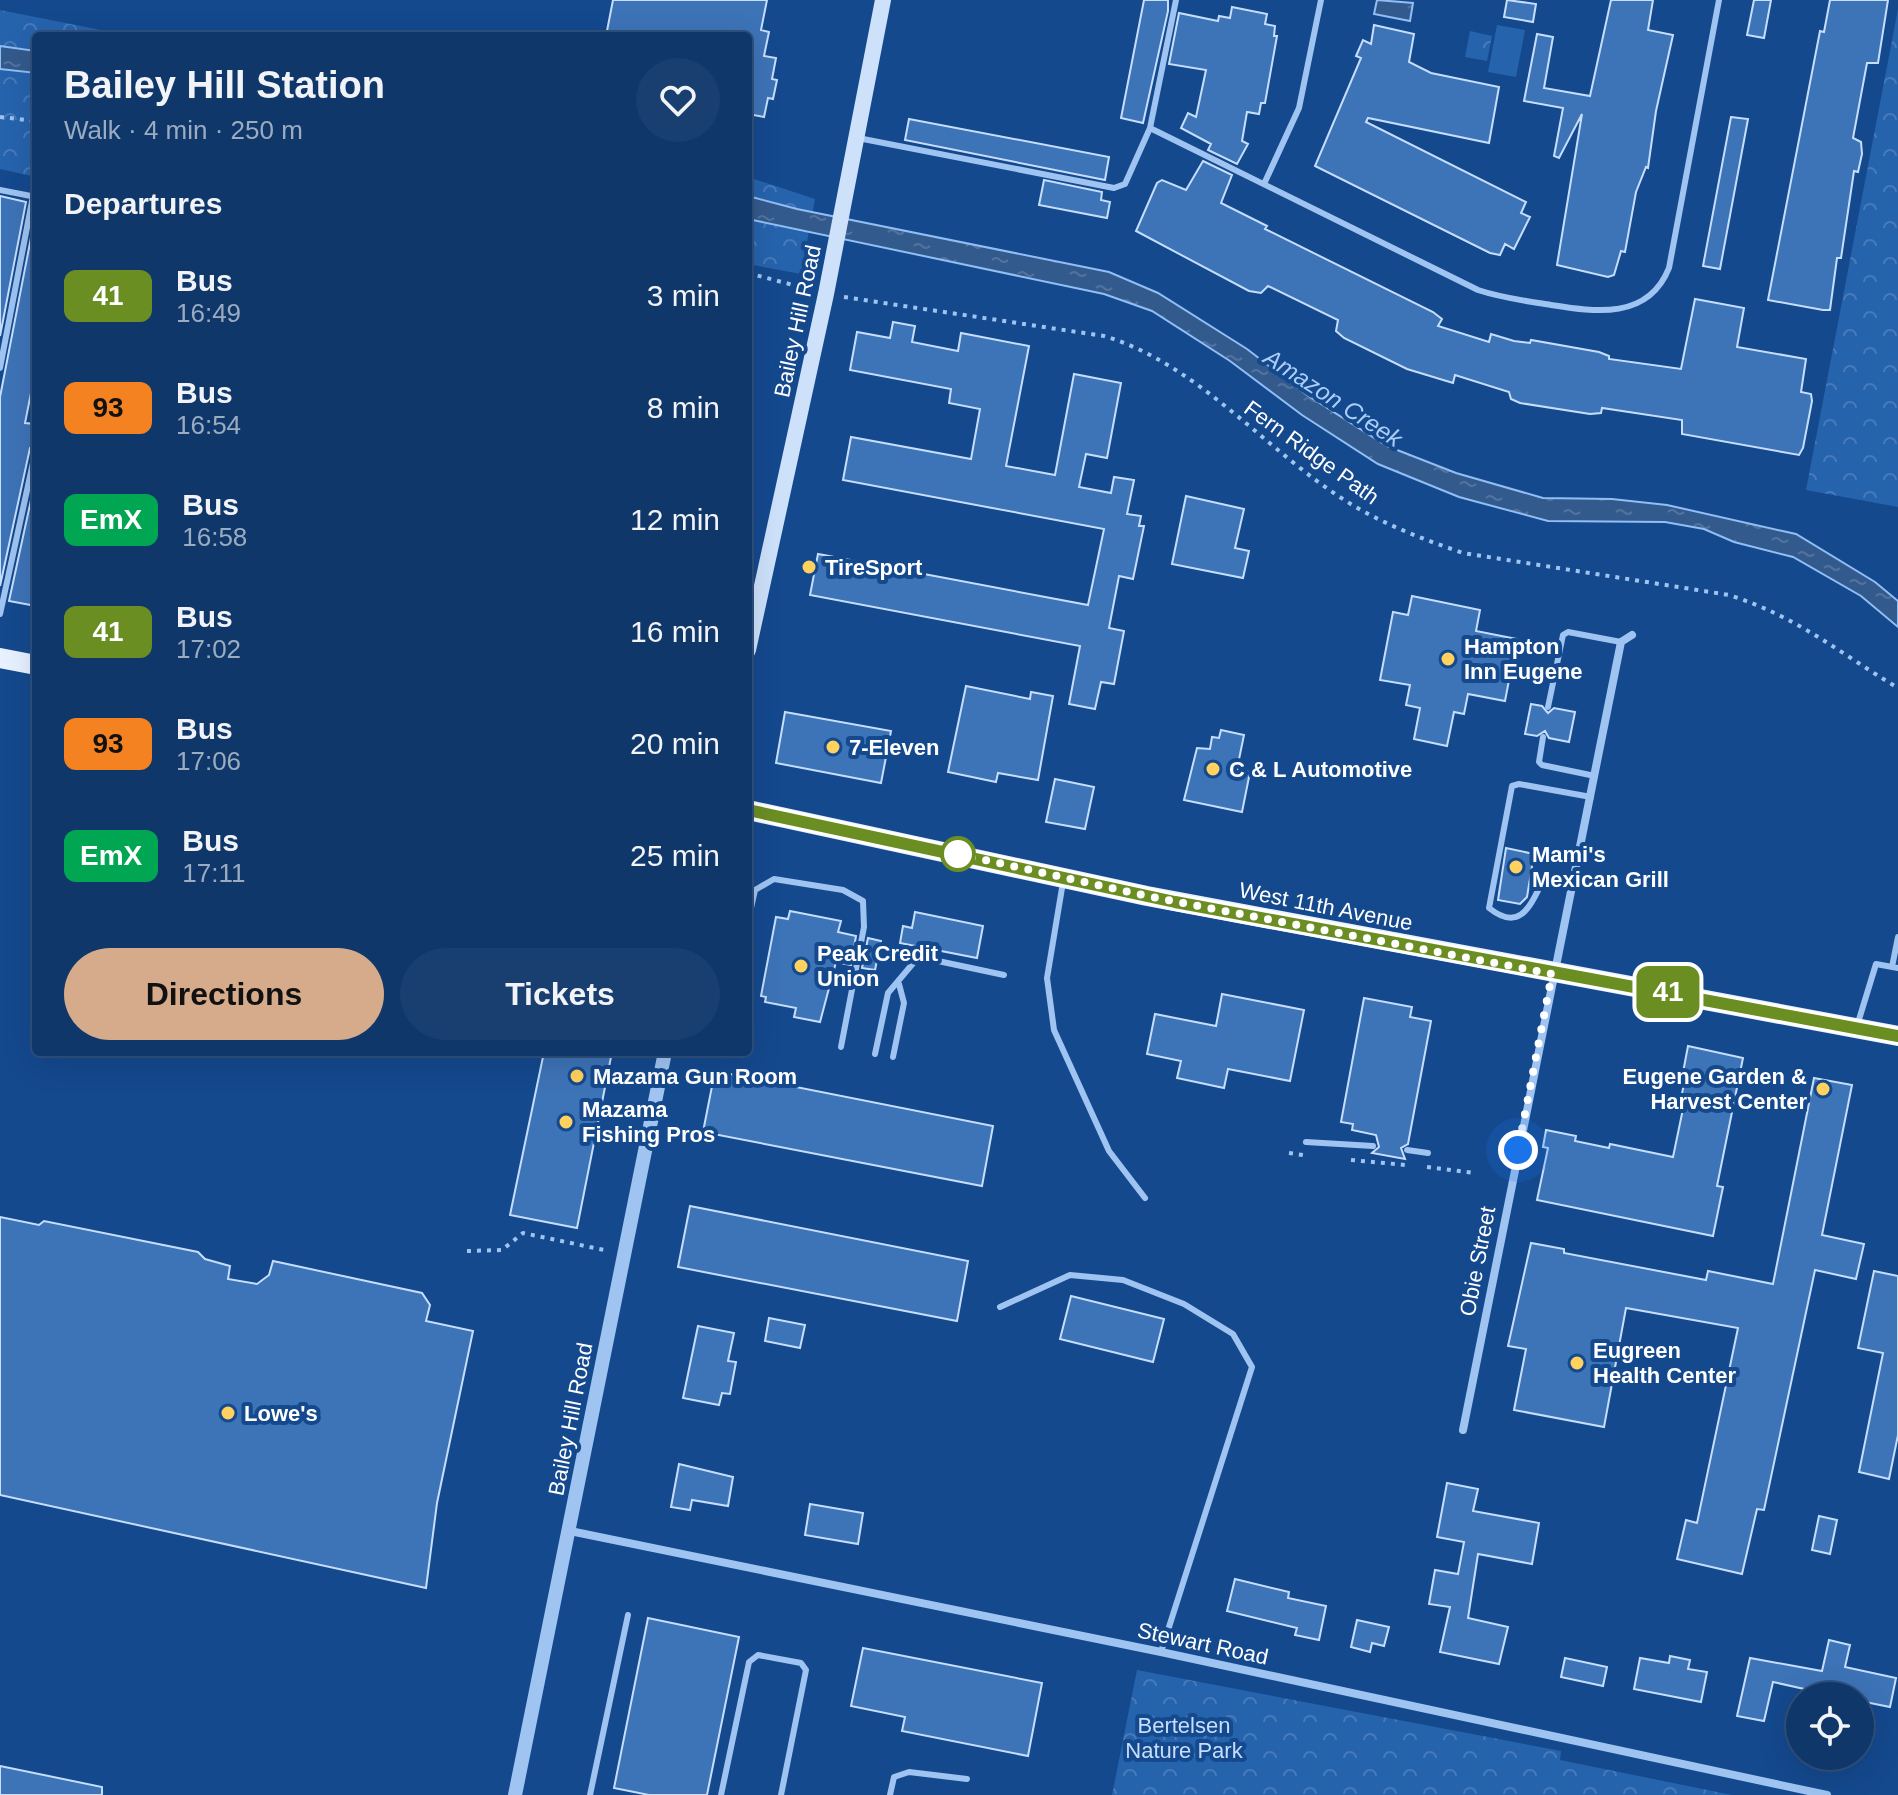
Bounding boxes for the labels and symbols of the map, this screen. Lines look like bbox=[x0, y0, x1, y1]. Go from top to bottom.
street label: Bailey Hill Road bbox=[769, 243, 826, 400]
water label: Amazon Creek bbox=[1258, 342, 1409, 453]
street label: Fern Ridge Path bbox=[1240, 395, 1384, 510]
place label: TireSport bbox=[825, 555, 923, 580]
marker: TireSport bbox=[800, 558, 818, 576]
place label: Hampton Inn Eugene bbox=[1464, 634, 1583, 684]
marker: Hampton Inn Eugene bbox=[1439, 650, 1457, 668]
place label: 7-Eleven bbox=[849, 735, 940, 760]
marker: 7-Eleven bbox=[824, 738, 842, 756]
place label: C & L Automotive bbox=[1229, 757, 1412, 782]
marker: C & L Automotive bbox=[1204, 760, 1222, 778]
unlabelled marker bbox=[941, 837, 975, 871]
place label: Mami's Mexican Grill bbox=[1532, 842, 1669, 892]
marker: Mami's Mexican Grill bbox=[1507, 858, 1525, 876]
street label: West 11th Avenue bbox=[1237, 877, 1415, 936]
place label: Peak Credit Union bbox=[817, 941, 939, 991]
marker: Peak Credit Union bbox=[792, 957, 810, 975]
line badge: 41 bbox=[1632, 966, 1704, 1018]
place label: Mazama Gun Room bbox=[593, 1064, 797, 1089]
place label: Eugene Garden & Harvest Center bbox=[1622, 1064, 1807, 1114]
marker: Mazama Gun Room bbox=[568, 1067, 586, 1085]
marker: Eugene Garden & Harvest Center bbox=[1814, 1080, 1832, 1098]
place label: Mazama Fishing Pros bbox=[582, 1097, 715, 1147]
marker: Mazama Fishing Pros bbox=[557, 1113, 575, 1131]
your location bbox=[1498, 1130, 1538, 1170]
street label: Obie Street bbox=[1455, 1204, 1500, 1318]
place label: Eugreen Health Center bbox=[1593, 1338, 1736, 1388]
street label: Bailey Hill Road bbox=[543, 1340, 598, 1498]
marker: Eugreen Health Center bbox=[1568, 1354, 1586, 1372]
place label: Lowe's bbox=[244, 1401, 318, 1426]
marker: Lowe's bbox=[219, 1404, 237, 1422]
street label: Stewart Road bbox=[1135, 1617, 1271, 1670]
park label: Bertelsen Nature Park bbox=[1125, 1713, 1244, 1763]

